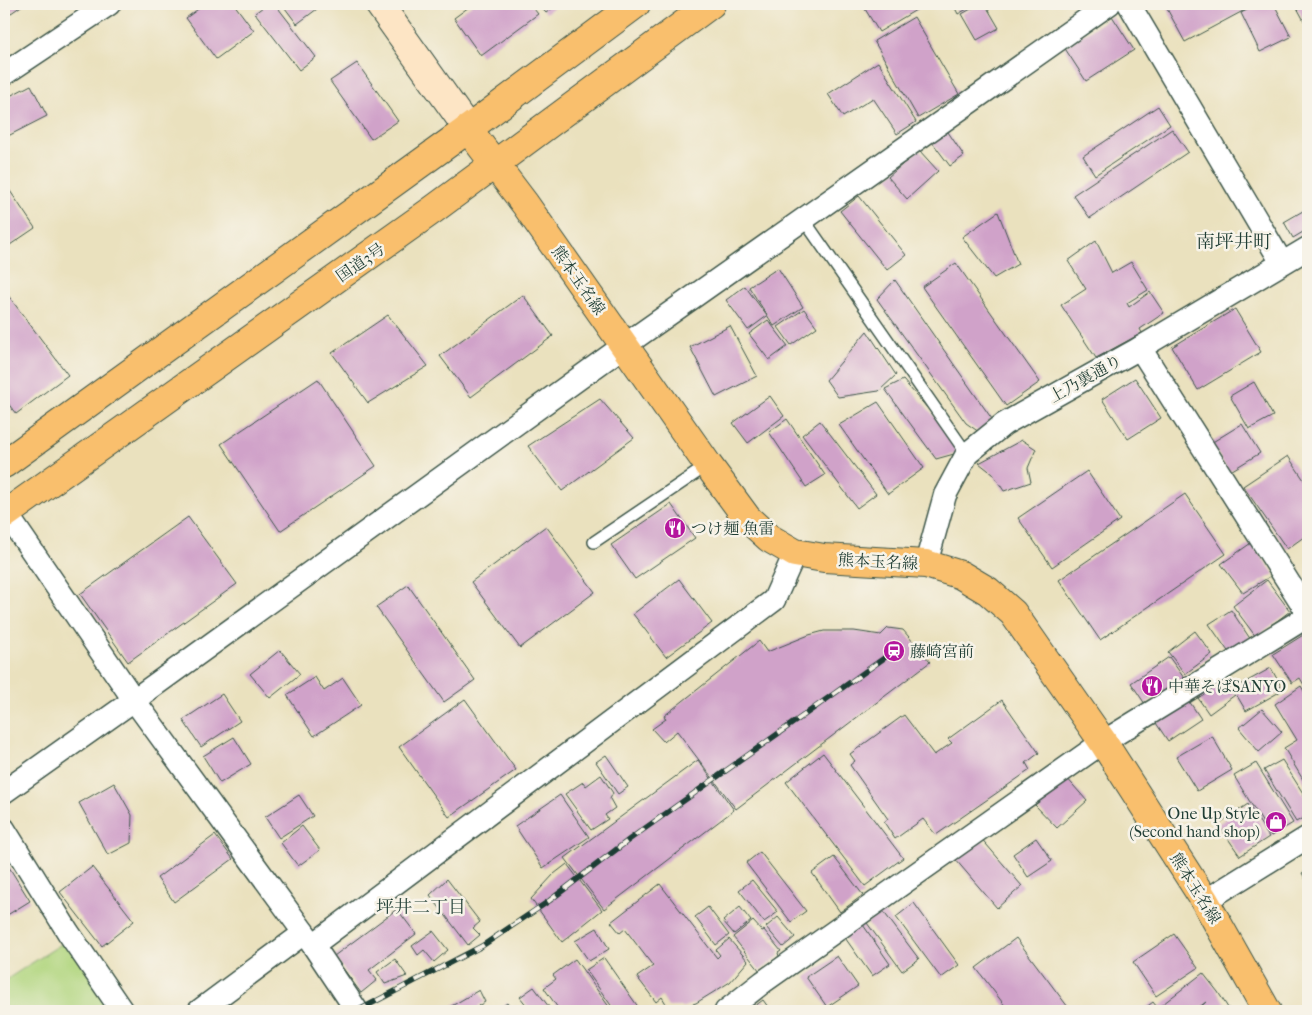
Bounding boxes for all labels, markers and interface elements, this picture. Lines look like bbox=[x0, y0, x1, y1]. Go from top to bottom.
district label: 南坪井町 bbox=[1196, 231, 1272, 253]
street label: 国道3号 bbox=[332, 239, 388, 286]
street label: 熊本玉名線 bbox=[548, 242, 609, 319]
street label: 上乃裏通り bbox=[1046, 351, 1125, 406]
restaurant icon: つけ麺 魚雷 bbox=[663, 516, 687, 540]
place label: つけ麺 魚雷 bbox=[691, 519, 774, 538]
street label: 熊本玉名線 bbox=[838, 550, 918, 573]
station icon: 藤崎宮前 bbox=[882, 639, 906, 663]
place label: 藤崎宮前 bbox=[910, 642, 974, 661]
restaurant icon: 中華そばSANYO bbox=[1140, 674, 1164, 698]
place label: 中華そばSANYO bbox=[1168, 677, 1286, 696]
place label: One Up Style (Second hand shop) bbox=[1129, 804, 1260, 841]
shop icon: One Up Style (Second hand shop) bbox=[1264, 810, 1288, 834]
street label: 熊本玉名線 bbox=[1166, 849, 1225, 927]
district label: 坪井二丁目 bbox=[376, 897, 466, 918]

